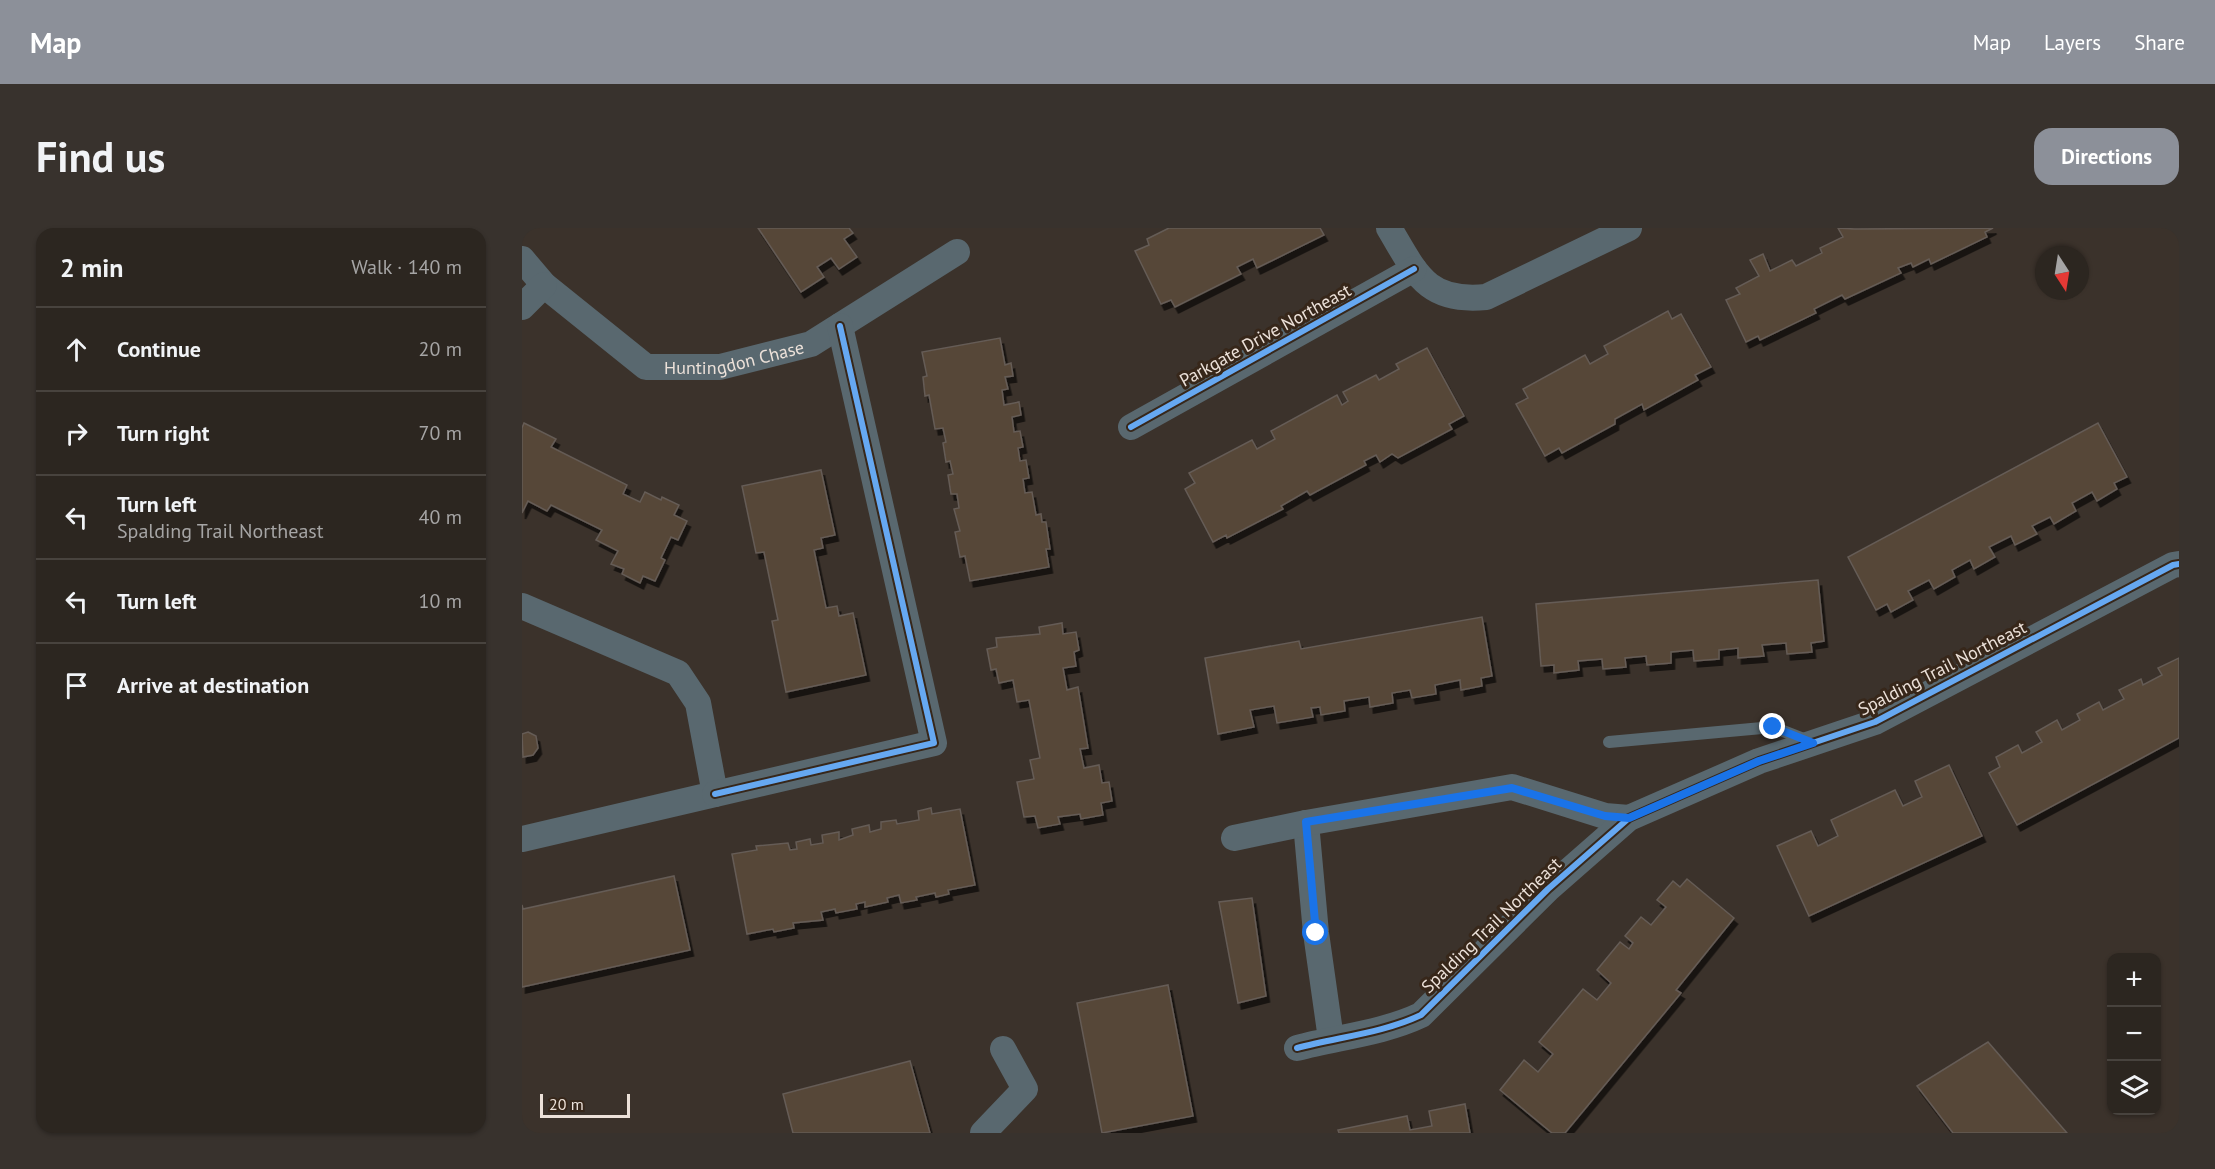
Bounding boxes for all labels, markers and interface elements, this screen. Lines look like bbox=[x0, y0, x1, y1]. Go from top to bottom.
text: Map bbox=[30, 24, 81, 61]
text: Map bbox=[1973, 29, 2011, 56]
text: Layers bbox=[2044, 29, 2101, 56]
text: Share bbox=[2134, 29, 2185, 56]
button: Directions bbox=[2034, 128, 2179, 185]
text: Find us bbox=[36, 129, 165, 184]
north arrow bbox=[2035, 246, 2089, 300]
text: 2 min bbox=[60, 251, 123, 284]
text: Walk · 140 m bbox=[351, 254, 462, 280]
street label: Parkgate Drive Northeast bbox=[1175, 278, 1355, 392]
icon: ahead bbox=[60, 333, 93, 366]
text: Continue bbox=[117, 335, 201, 363]
street label: Huntingdon Chase bbox=[664, 335, 806, 379]
text: 20 m bbox=[419, 336, 462, 362]
icon: right bbox=[60, 417, 93, 450]
text: Turn right bbox=[117, 419, 209, 447]
text: 70 m bbox=[419, 420, 462, 446]
text: Turn left bbox=[117, 490, 197, 518]
icon: left bbox=[60, 501, 93, 534]
text: 40 m bbox=[419, 504, 462, 530]
text: Spalding Trail Northeast bbox=[117, 518, 324, 544]
icon: left bbox=[60, 585, 93, 618]
text: Turn left bbox=[117, 587, 197, 615]
text: 10 m bbox=[419, 588, 462, 614]
street label: Spalding Trail Northeast bbox=[1854, 616, 2030, 720]
icon: arrive bbox=[60, 669, 93, 702]
text: Arrive at destination bbox=[117, 671, 309, 699]
route end bbox=[1759, 713, 1785, 739]
street label: Spalding Trail Northeast bbox=[1416, 852, 1566, 998]
route start bbox=[1302, 919, 1328, 945]
map controls bbox=[2107, 953, 2161, 1115]
button: + bbox=[2107, 953, 2161, 1007]
button: − bbox=[2107, 1007, 2161, 1061]
button: layers bbox=[2107, 1061, 2161, 1115]
scale bar bbox=[540, 1091, 630, 1118]
text: 20 m bbox=[549, 1094, 584, 1114]

